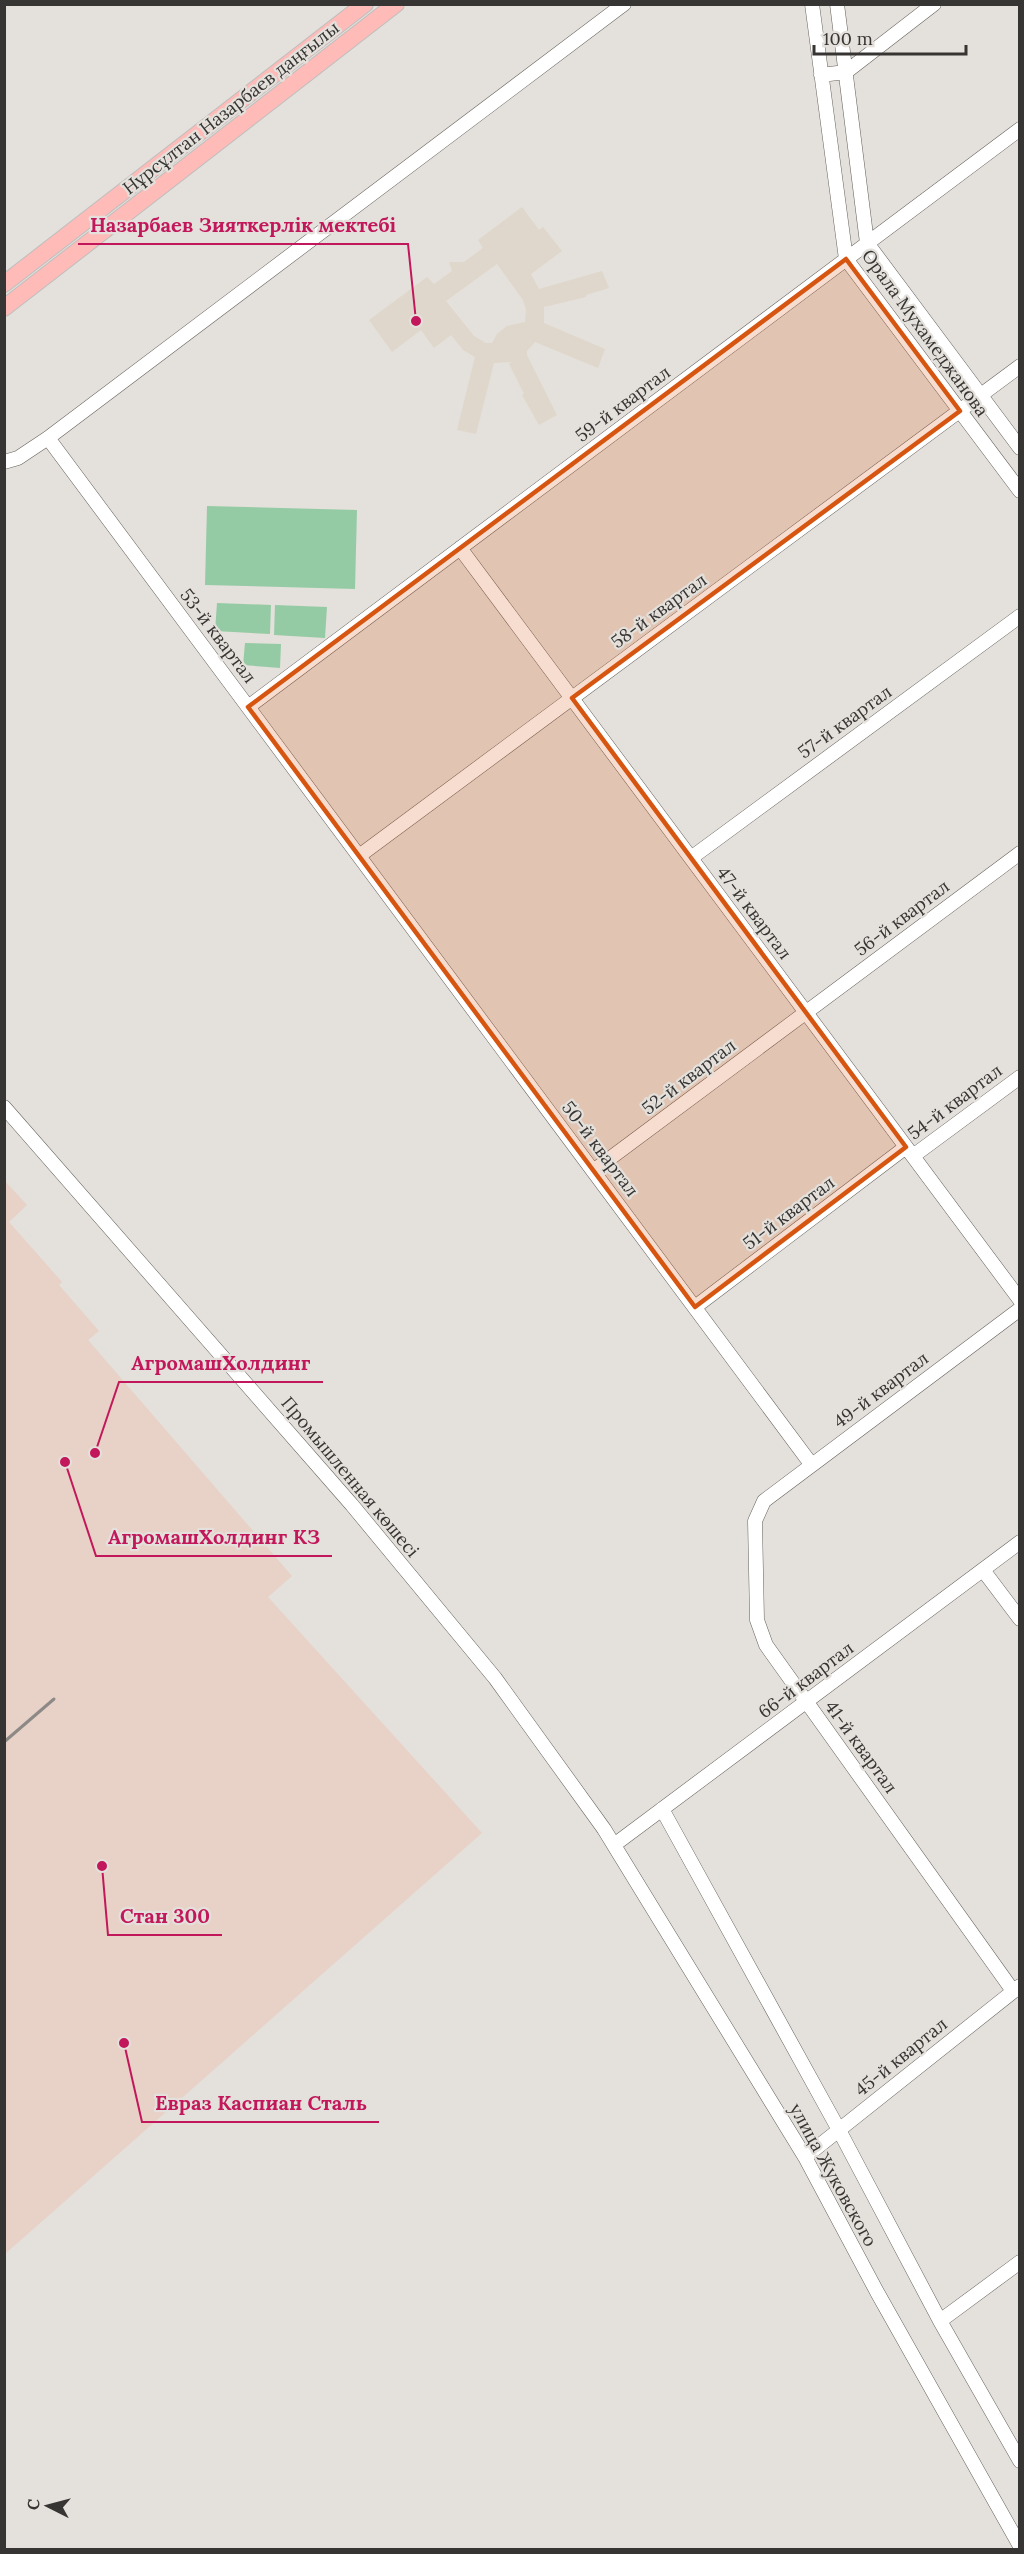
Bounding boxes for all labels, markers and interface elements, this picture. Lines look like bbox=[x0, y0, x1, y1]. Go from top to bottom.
street label: Нұрсұлтан Назарбаев даңғылы bbox=[118, 16, 343, 199]
scale bar bbox=[814, 18, 966, 56]
text: 100 m bbox=[823, 27, 873, 50]
callout: Назарбаев Зияткерлік мектебі bbox=[78, 206, 408, 244]
text: Назарбаев Зияткерлік мектебі bbox=[90, 212, 397, 237]
street label: Орала Мухамеджанова bbox=[857, 245, 994, 421]
street label: 59-й квартал bbox=[571, 360, 675, 447]
street label: 58-й квартал bbox=[606, 568, 711, 653]
street label: 53-й квартал bbox=[175, 584, 261, 688]
street label: 57-й квартал bbox=[793, 680, 896, 763]
street label: 47-й квартал bbox=[712, 862, 797, 964]
street label: 56-й квартал bbox=[850, 874, 954, 961]
street label: 52-й квартал bbox=[637, 1034, 740, 1119]
street label: 54-й квартал bbox=[903, 1059, 1006, 1145]
street label: 50-й квартал bbox=[557, 1096, 644, 1201]
street label: 51-й квартал bbox=[738, 1171, 839, 1255]
callout: АгромашХолдинг bbox=[119, 1344, 323, 1382]
street label: 49-й квартал bbox=[829, 1346, 933, 1433]
text: АгромашХолдинг bbox=[131, 1350, 311, 1375]
street label: Промышленная көшесі bbox=[276, 1392, 424, 1562]
callout: АгромашХолдинг КЗ bbox=[96, 1518, 332, 1556]
text: АгромашХолдинг КЗ bbox=[108, 1524, 320, 1549]
street label: 66-й квартал bbox=[753, 1636, 858, 1723]
street label: 41-й квартал bbox=[820, 1696, 903, 1798]
callout: Стан 300 bbox=[108, 1897, 222, 1935]
text: Стан 300 bbox=[120, 1903, 210, 1928]
street label: 45-й квартал bbox=[850, 2012, 952, 2101]
callout: Евраз Каспиан Сталь bbox=[142, 2084, 379, 2122]
text: Евраз Каспиан Сталь bbox=[155, 2090, 367, 2115]
street label: улица Жуковского bbox=[785, 2099, 882, 2250]
north arrow bbox=[18, 2476, 78, 2536]
text: С bbox=[23, 2498, 44, 2511]

